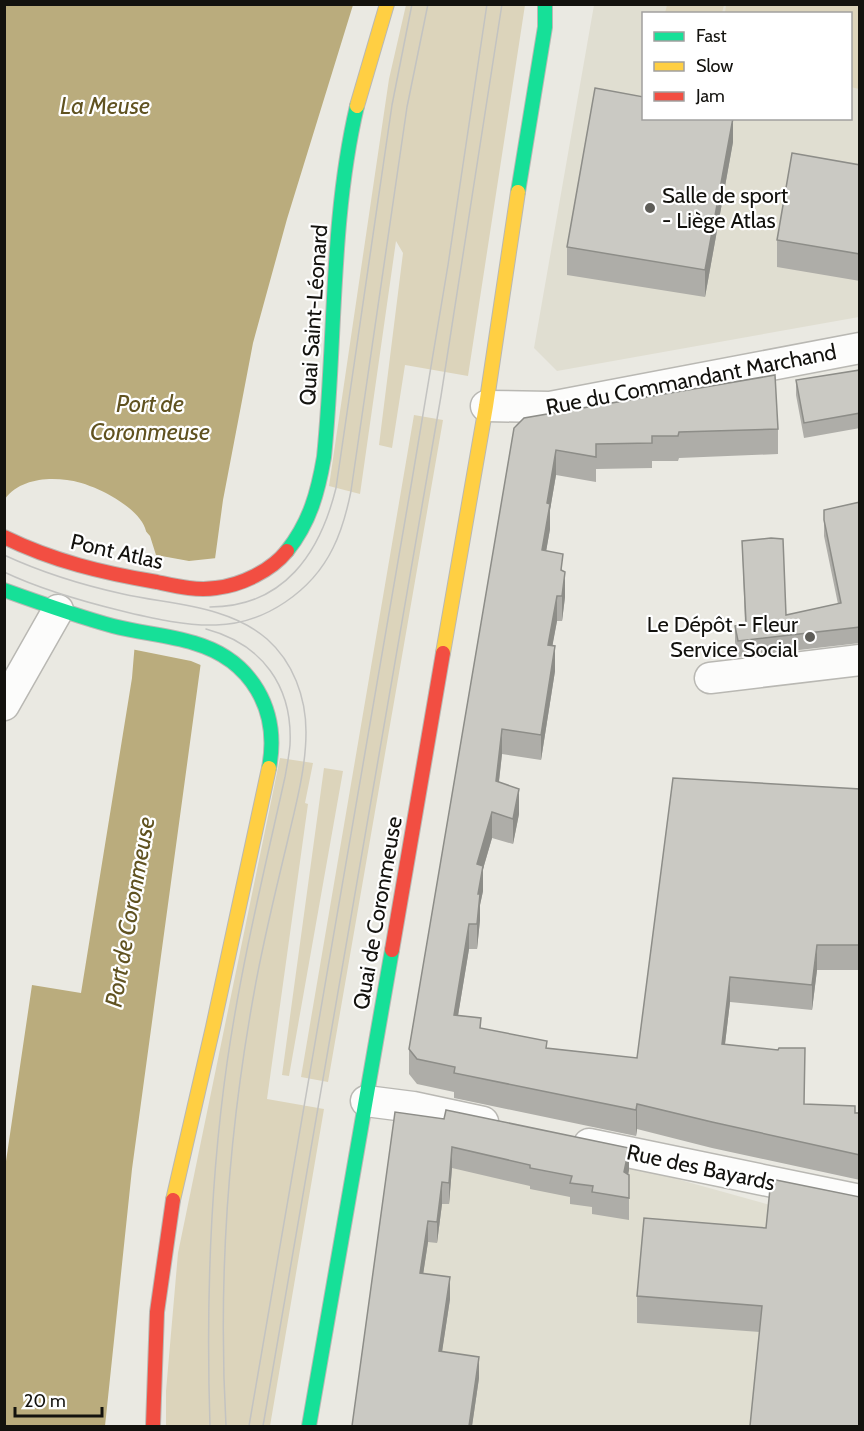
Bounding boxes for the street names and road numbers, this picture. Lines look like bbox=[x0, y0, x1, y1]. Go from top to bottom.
street label: Quai Saint-Léonard bbox=[294, 224, 333, 406]
street label: Rue du Commandant Marchand bbox=[544, 338, 839, 421]
street label: Pont Atlas bbox=[68, 528, 166, 575]
street label: Quai de Coronmeuse bbox=[347, 814, 408, 1012]
street label: Rue des Bayards bbox=[624, 1139, 778, 1196]

